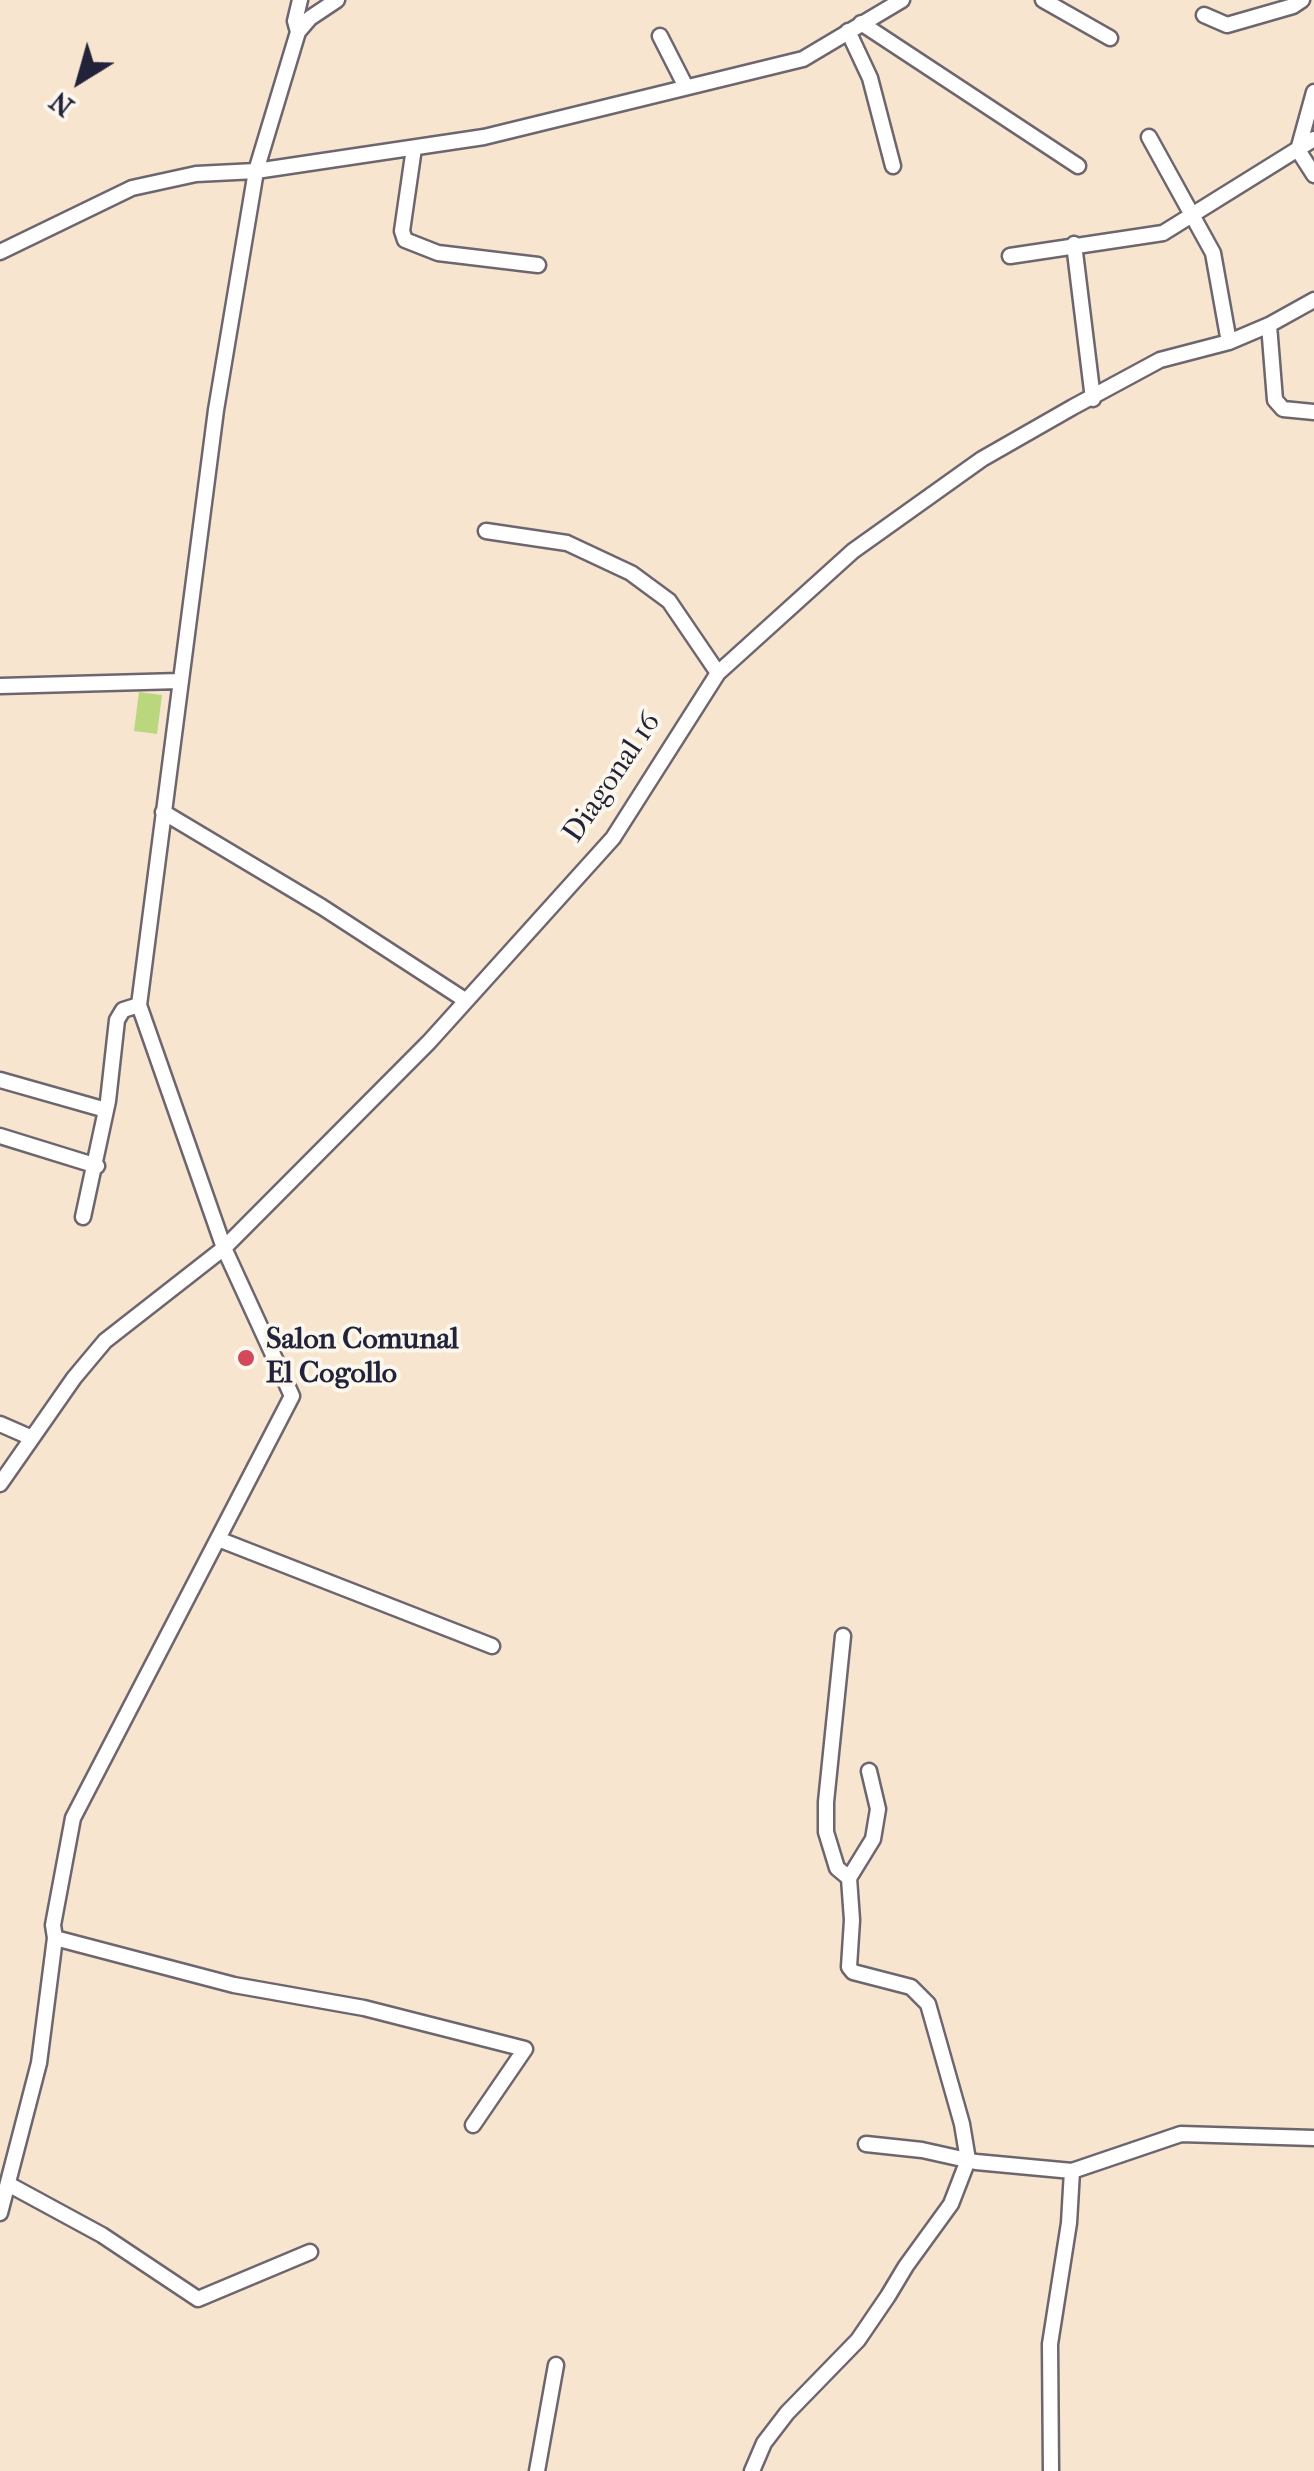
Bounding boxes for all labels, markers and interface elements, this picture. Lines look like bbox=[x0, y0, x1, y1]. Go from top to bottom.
north arrow bbox=[30, 30, 130, 130]
text: N bbox=[43, 85, 80, 124]
street label: Diagonal 16 bbox=[556, 706, 670, 850]
place label: Salon Comunal El Cogollo bbox=[266, 1323, 459, 1394]
marker: Salon Comunal El Cogollo bbox=[235, 1347, 257, 1369]

